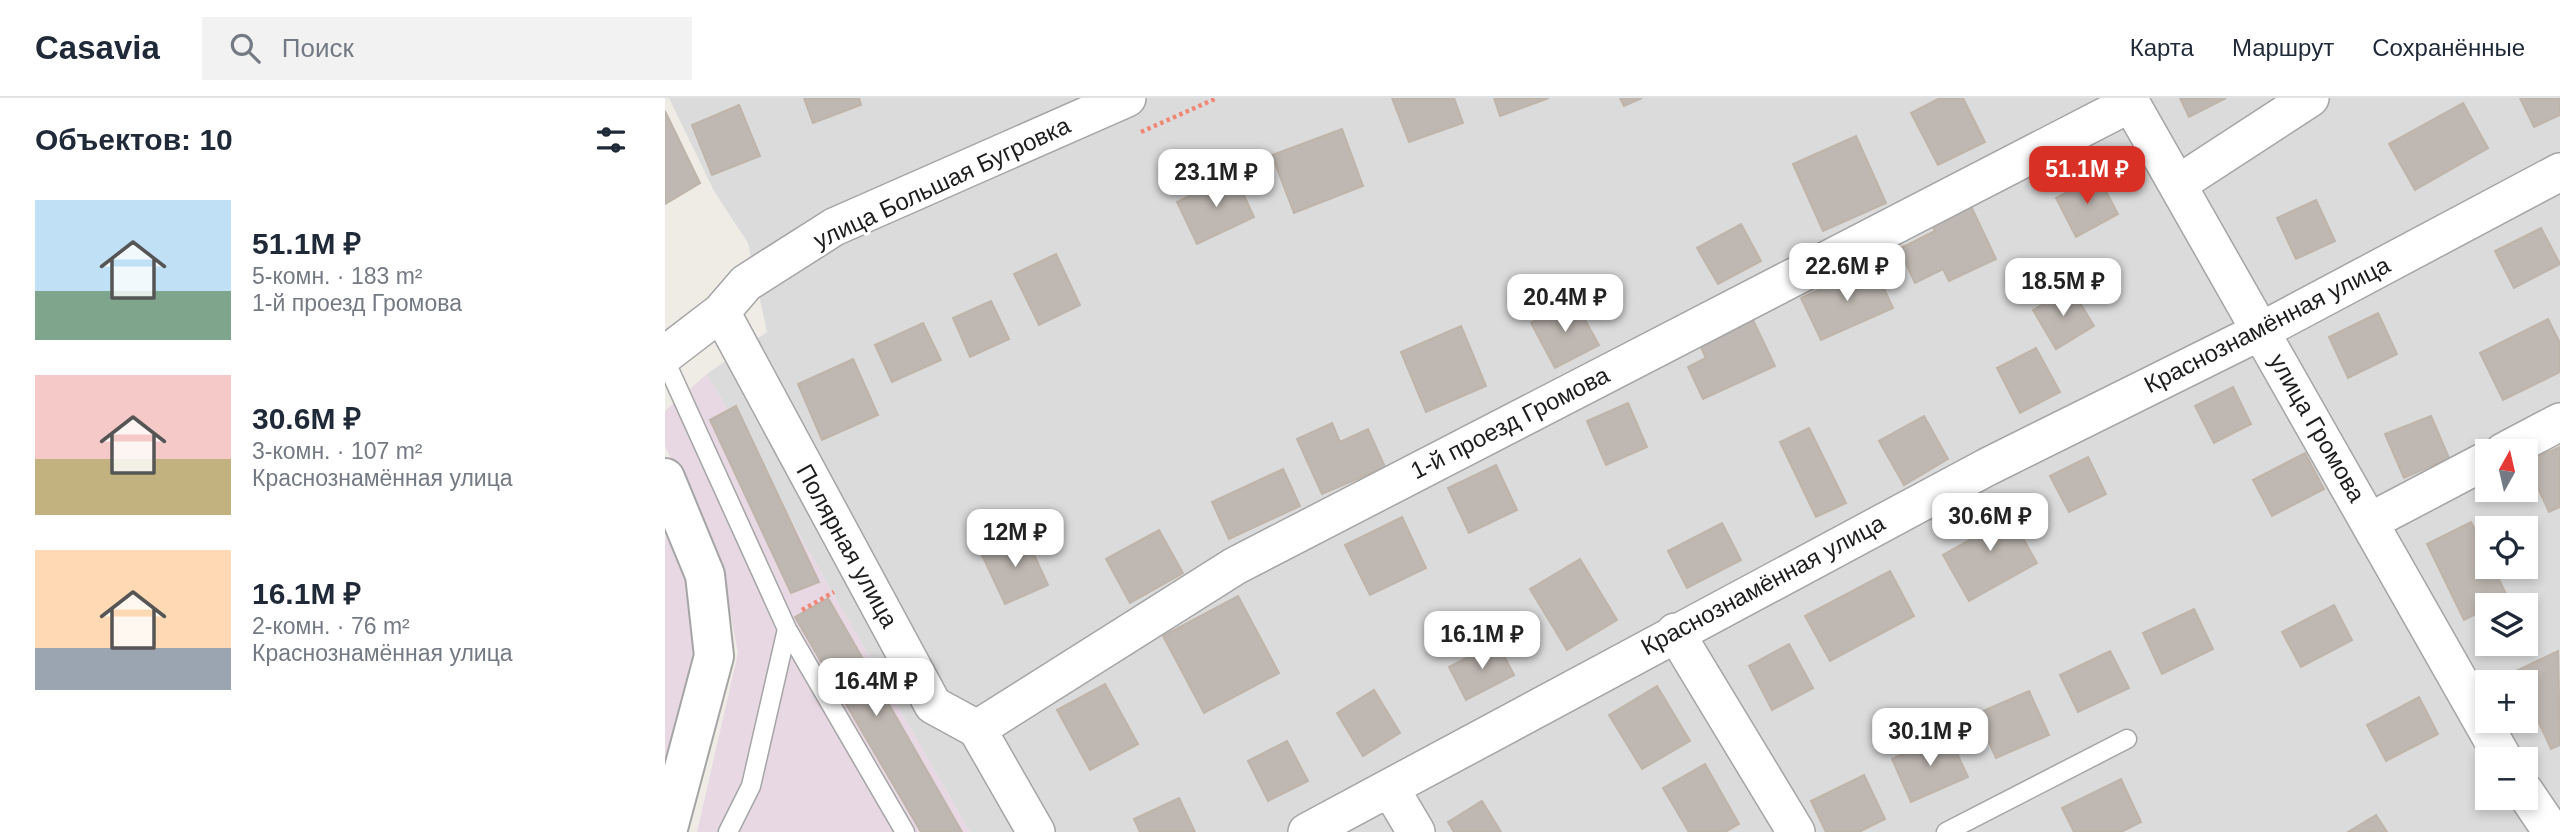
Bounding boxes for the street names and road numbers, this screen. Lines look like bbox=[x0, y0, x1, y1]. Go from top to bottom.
street label: улица Большая Бугровка bbox=[809, 111, 1075, 254]
street label: Краснознамённая улица bbox=[2139, 250, 2395, 398]
street label: улица Громова bbox=[2264, 349, 2371, 507]
street label: 1-й проезд Громова bbox=[1406, 360, 1614, 484]
street label: Полярная улица bbox=[791, 459, 904, 633]
street label: Краснознамённая улица bbox=[1636, 508, 1890, 660]

